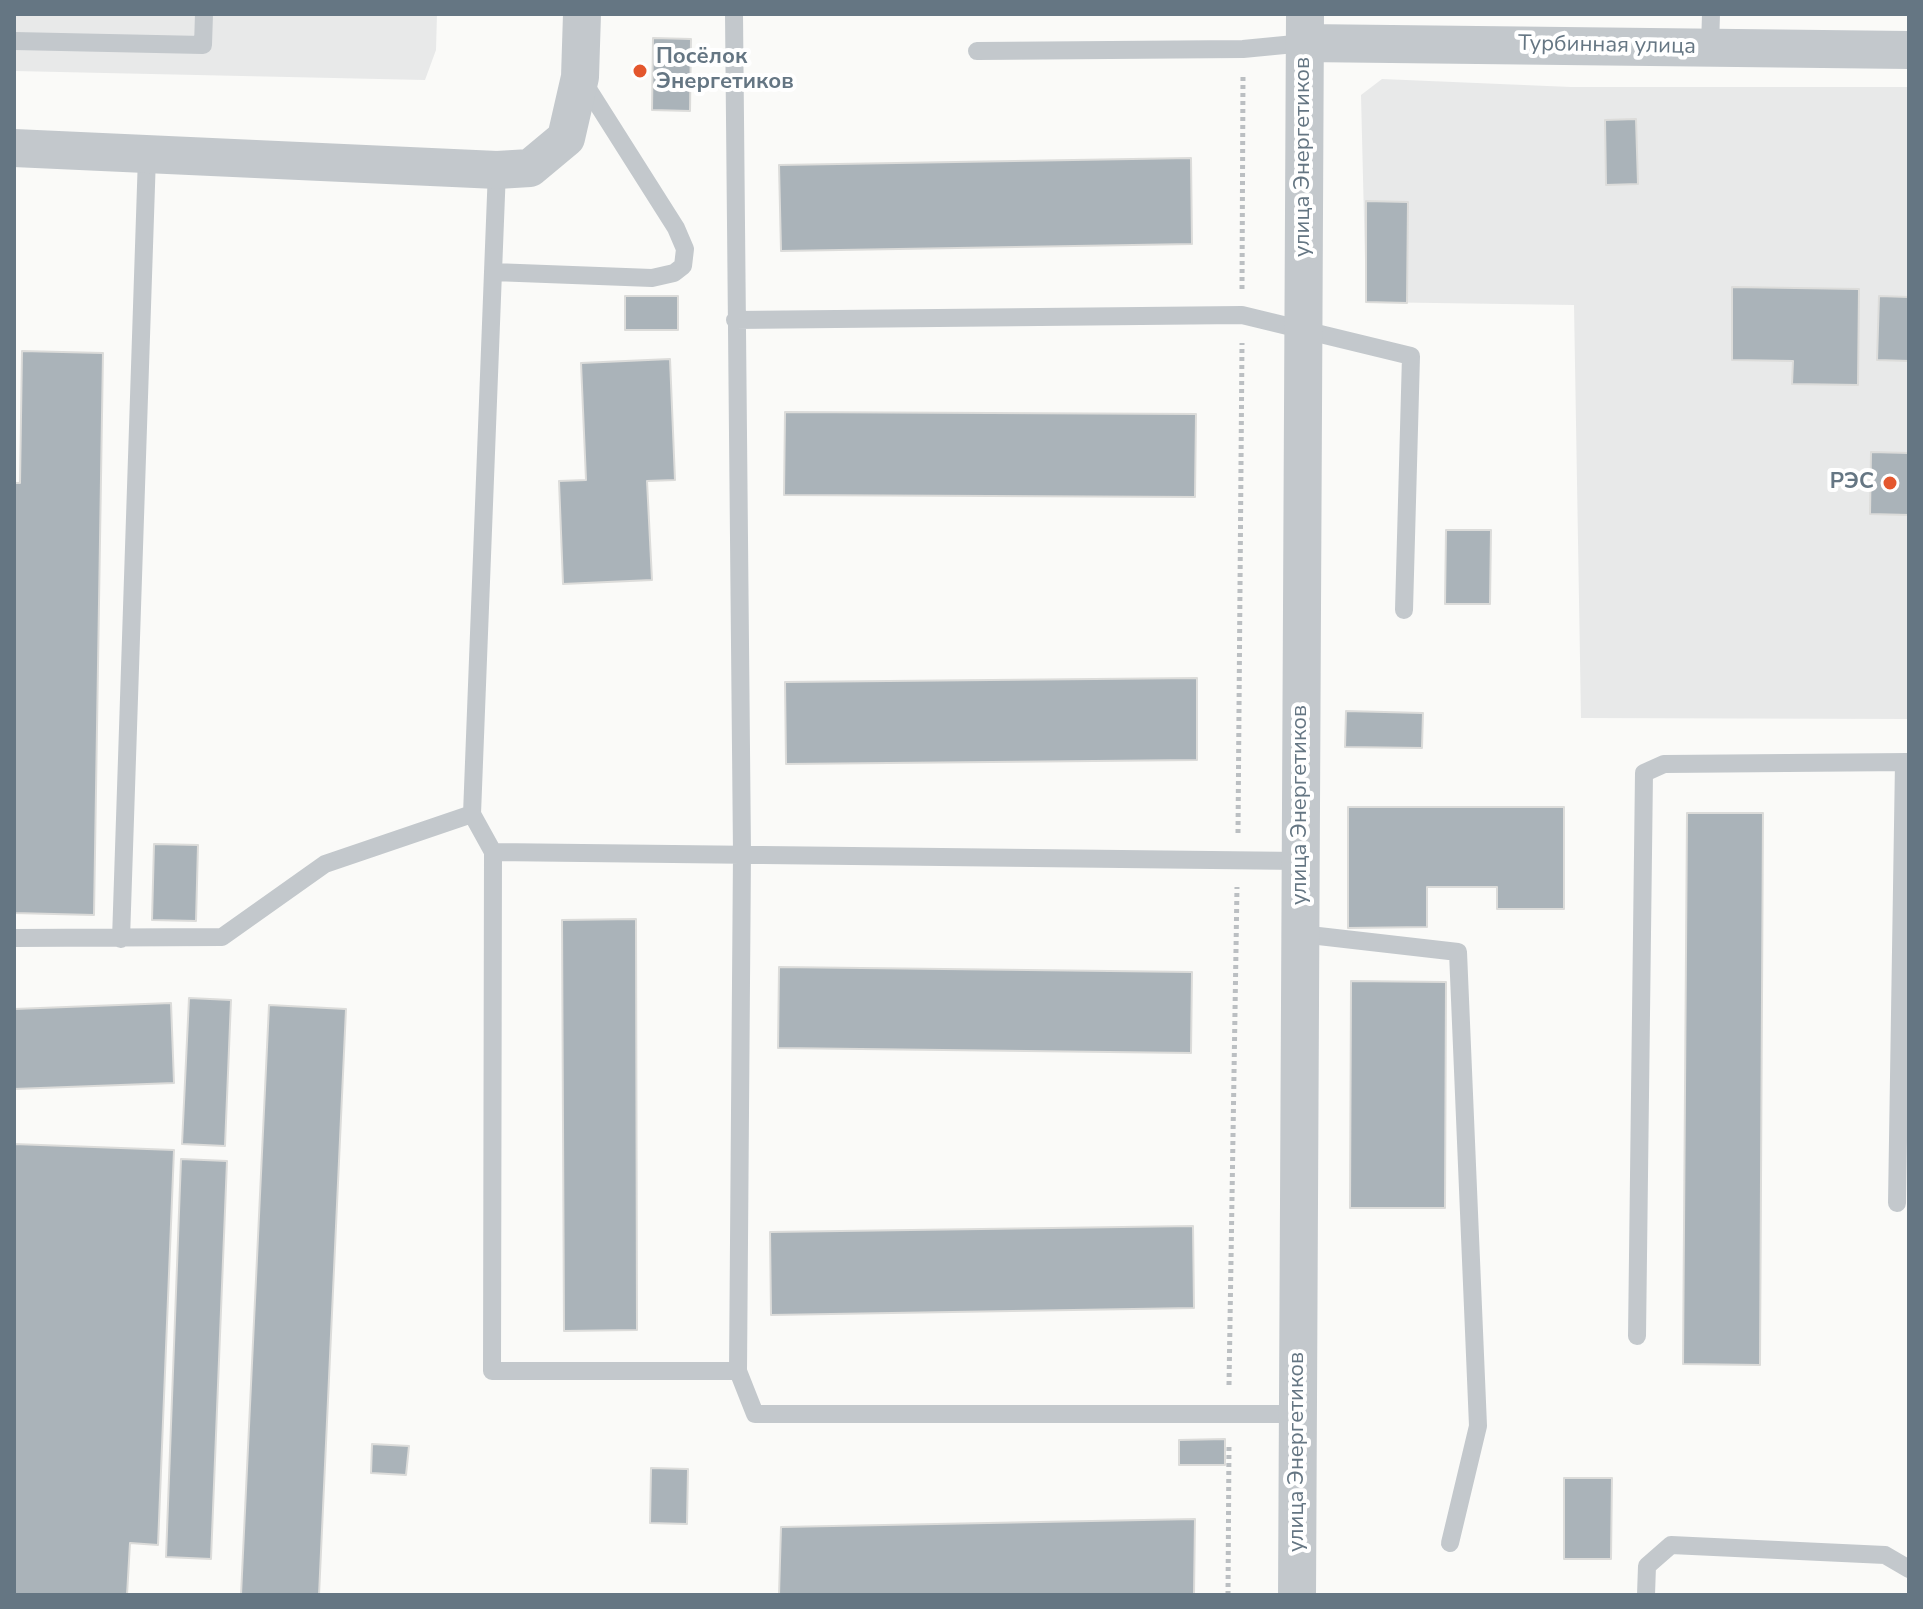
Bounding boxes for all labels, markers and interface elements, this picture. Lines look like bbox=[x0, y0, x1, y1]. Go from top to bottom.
street label: Турбинная улица bbox=[1518, 31, 1696, 61]
place label: Посёлок Энергетиков bbox=[656, 45, 794, 96]
street label: улица Энергетиков bbox=[1291, 57, 1317, 257]
marker: Посёлок Энергетиков bbox=[631, 62, 649, 80]
place label: РЭС bbox=[1830, 470, 1874, 496]
marker: РЭС bbox=[1881, 474, 1899, 492]
street label: улица Энергетиков bbox=[1288, 705, 1314, 905]
street label: улица Энергетиков bbox=[1285, 1352, 1311, 1552]

